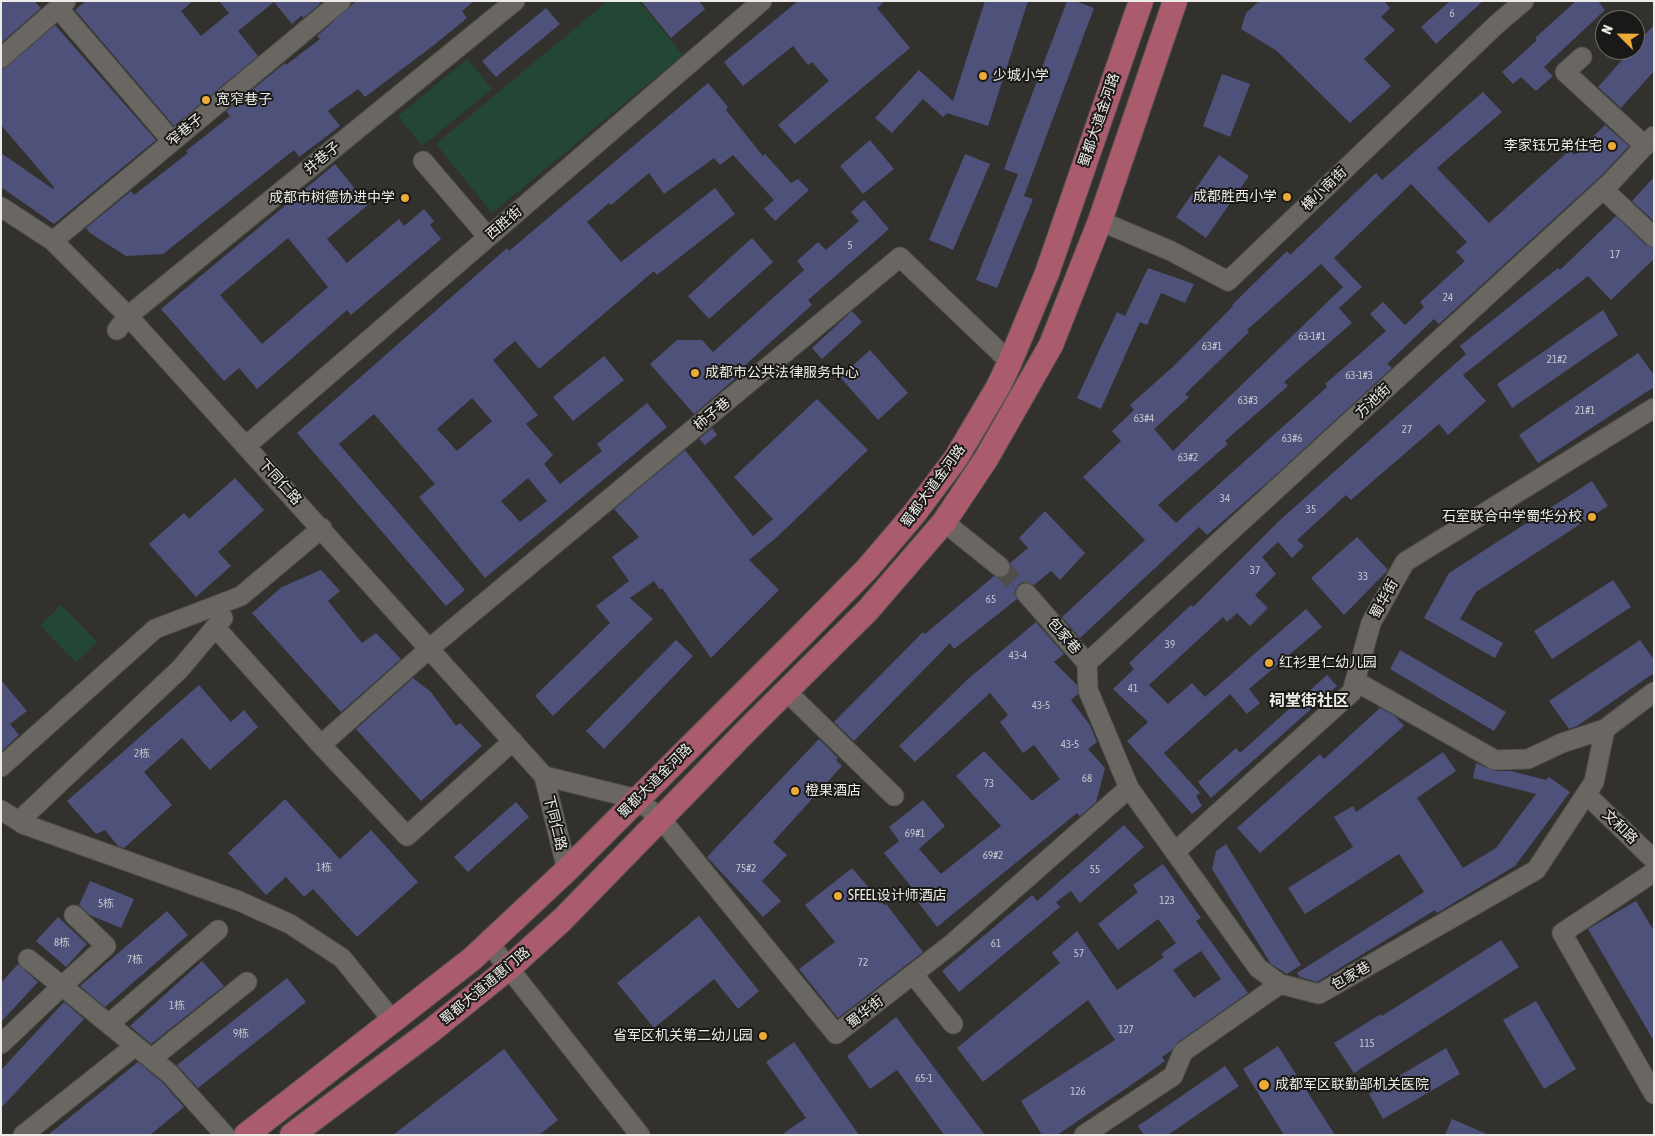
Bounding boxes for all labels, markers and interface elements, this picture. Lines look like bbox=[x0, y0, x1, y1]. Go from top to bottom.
house number: 6 bbox=[1449, 7, 1455, 21]
north arrow bbox=[1595, 10, 1645, 60]
text: N bbox=[1598, 23, 1616, 36]
place label: 少城小学 bbox=[993, 68, 1049, 84]
marker: 少城小学 bbox=[977, 70, 989, 82]
street label: 蜀都大道金河路 bbox=[1075, 71, 1123, 169]
place label: 宽窄巷子 bbox=[216, 92, 272, 108]
marker: 宽窄巷子 bbox=[200, 94, 212, 106]
street label: 窄巷子 bbox=[164, 110, 206, 150]
street label: 井巷子 bbox=[300, 138, 344, 178]
place label: 李家钰兄弟住宅 bbox=[1504, 138, 1602, 154]
marker: 李家钰兄弟住宅 bbox=[1606, 140, 1618, 152]
street label: 横小南街 bbox=[1298, 164, 1350, 214]
place label: 成都胜西小学 bbox=[1193, 189, 1277, 205]
place label: 成都市树德协进中学 bbox=[269, 190, 395, 206]
marker: 成都胜西小学 bbox=[1281, 191, 1293, 203]
marker: 成都市树德协进中学 bbox=[399, 192, 411, 204]
street label: 西胜街 bbox=[483, 203, 525, 243]
house number: 5 bbox=[847, 239, 853, 253]
house number: 17 bbox=[1610, 248, 1620, 262]
house number: 24 bbox=[1443, 291, 1453, 305]
house number: 63-1#1 bbox=[1298, 330, 1326, 344]
house number: 63#1 bbox=[1202, 340, 1222, 354]
house number: 21#2 bbox=[1547, 353, 1567, 367]
place label: 成都市公共法律服务中心 bbox=[705, 365, 859, 381]
marker: 成都市公共法律服务中心 bbox=[689, 367, 701, 379]
house number: 63-1#3 bbox=[1345, 369, 1373, 383]
street label: 方池街 bbox=[1352, 381, 1394, 421]
street label: 柿子巷 bbox=[691, 394, 733, 434]
house number: 63#3 bbox=[1238, 394, 1258, 408]
house number: 21#1 bbox=[1575, 404, 1595, 418]
house number: 63#4 bbox=[1134, 412, 1154, 426]
house number: 27 bbox=[1402, 423, 1412, 437]
house number: 63#6 bbox=[1282, 432, 1302, 446]
street label: 蜀都大道金河路 bbox=[897, 441, 969, 531]
house number: 63#2 bbox=[1178, 451, 1198, 465]
street label: 下同仁路 bbox=[255, 456, 305, 508]
house number: 34 bbox=[1220, 492, 1230, 506]
house number: 35 bbox=[1306, 503, 1316, 517]
place label: 石室联合中学蜀华分校 bbox=[1442, 509, 1582, 525]
marker: 石室联合中学蜀华分校 bbox=[1586, 511, 1598, 523]
house number: 37 bbox=[1250, 564, 1260, 578]
house number: 33 bbox=[1358, 570, 1368, 584]
street label: 蜀华街 bbox=[1366, 577, 1402, 621]
house number: 65 bbox=[986, 593, 996, 607]
street label: 包家巷 bbox=[1044, 615, 1084, 657]
house number: 39 bbox=[1165, 638, 1175, 652]
house number: 43-4 bbox=[1009, 649, 1027, 663]
place label: 红衫里仁幼儿园 bbox=[1279, 655, 1377, 671]
marker: 红衫里仁幼儿园 bbox=[1263, 657, 1275, 669]
house number: 41 bbox=[1128, 682, 1138, 696]
district label: 祠堂街社区 bbox=[1269, 691, 1349, 711]
house number: 43-5 bbox=[1032, 699, 1050, 713]
house number: 43-5 bbox=[1061, 738, 1079, 752]
street label: 蜀都大道金河路 bbox=[614, 740, 696, 822]
house number: 2栋 bbox=[134, 747, 150, 761]
house number: 68 bbox=[1082, 772, 1092, 786]
house number: 73 bbox=[984, 777, 994, 791]
place label: 橙果酒店 bbox=[805, 783, 861, 799]
marker: 橙果酒店 bbox=[789, 785, 801, 797]
street label: 下同仁路 bbox=[540, 794, 570, 852]
street label: 文和路 bbox=[1599, 806, 1641, 848]
house number: 69#1 bbox=[905, 827, 925, 841]
house number: 69#2 bbox=[983, 849, 1003, 863]
house number: 1栋 bbox=[316, 861, 332, 875]
house number: 75#2 bbox=[736, 862, 756, 876]
house number: 55 bbox=[1090, 863, 1100, 877]
place label: SFEEL设计师酒店 bbox=[848, 888, 947, 904]
marker: SFEEL设计师酒店 bbox=[832, 890, 844, 902]
house number: 123 bbox=[1159, 894, 1175, 908]
house number: 5栋 bbox=[98, 897, 114, 911]
house number: 8栋 bbox=[54, 936, 70, 950]
house number: 61 bbox=[991, 937, 1001, 951]
street label: 蜀都大道通惠门路 bbox=[437, 944, 533, 1028]
house number: 57 bbox=[1074, 947, 1084, 961]
house number: 7栋 bbox=[127, 953, 143, 967]
house number: 72 bbox=[858, 956, 868, 970]
street label: 包家巷 bbox=[1329, 958, 1373, 994]
street label: 蜀华街 bbox=[843, 992, 887, 1032]
house number: 1栋 bbox=[169, 999, 185, 1013]
house number: 127 bbox=[1118, 1023, 1134, 1037]
house number: 9栋 bbox=[233, 1027, 249, 1041]
place label: 省军区机关第二幼儿园 bbox=[613, 1028, 753, 1044]
marker: 省军区机关第二幼儿园 bbox=[757, 1030, 769, 1042]
house number: 115 bbox=[1359, 1037, 1375, 1051]
house number: 65-1 bbox=[915, 1072, 933, 1086]
place label: 成都军区联勤部机关医院 bbox=[1275, 1077, 1429, 1093]
marker: 成都军区联勤部机关医院 bbox=[1257, 1078, 1271, 1092]
house number: 126 bbox=[1070, 1085, 1086, 1099]

